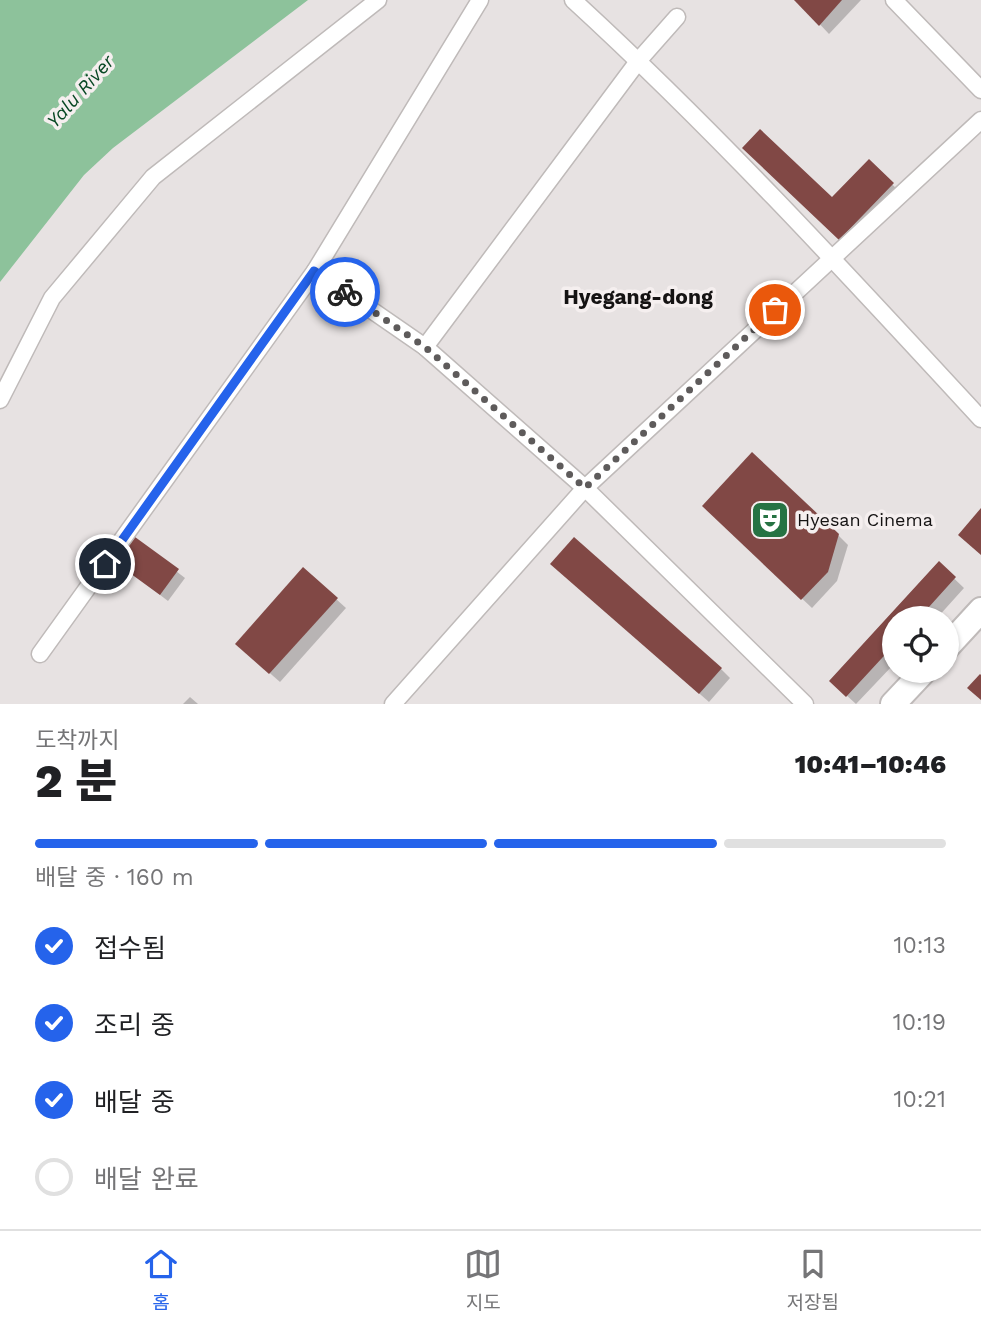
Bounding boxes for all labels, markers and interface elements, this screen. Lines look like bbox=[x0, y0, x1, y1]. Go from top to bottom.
water label: Yalu River bbox=[42, 50, 119, 132]
courier bbox=[310, 257, 380, 327]
icon: bike bbox=[326, 273, 364, 311]
pin bbox=[745, 280, 805, 340]
district label: Hyegang-dong bbox=[563, 284, 713, 309]
icon: bag bbox=[756, 291, 794, 329]
theatre icon: Hyesan Cinema bbox=[749, 499, 791, 541]
place label: Hyesan Cinema bbox=[797, 509, 933, 530]
pin bbox=[75, 534, 135, 594]
icon: home bbox=[86, 545, 124, 583]
map controls bbox=[882, 606, 959, 683]
button: locate bbox=[882, 606, 959, 683]
text: 도착까지 bbox=[35, 727, 120, 754]
text: 10:41–10:46 bbox=[795, 749, 946, 779]
text: 2 분 bbox=[35, 754, 117, 808]
text: 배달 중 · 160 m bbox=[35, 864, 194, 891]
icon: check bbox=[35, 927, 73, 965]
text: 10:13 bbox=[894, 932, 946, 959]
text: 접수됨 bbox=[94, 933, 166, 963]
icon: check bbox=[35, 1004, 73, 1042]
text: 10:19 bbox=[893, 1009, 946, 1036]
text: 조리 중 bbox=[94, 1010, 175, 1040]
icon: check bbox=[35, 1081, 73, 1119]
text: 10:21 bbox=[894, 1086, 946, 1113]
text: 배달 중 bbox=[94, 1087, 175, 1117]
text: 배달 완료 bbox=[94, 1164, 199, 1194]
tab: 홈 bbox=[142, 1245, 180, 1314]
tab: 지도 bbox=[464, 1245, 502, 1314]
tab: 저장됨 bbox=[786, 1245, 839, 1314]

